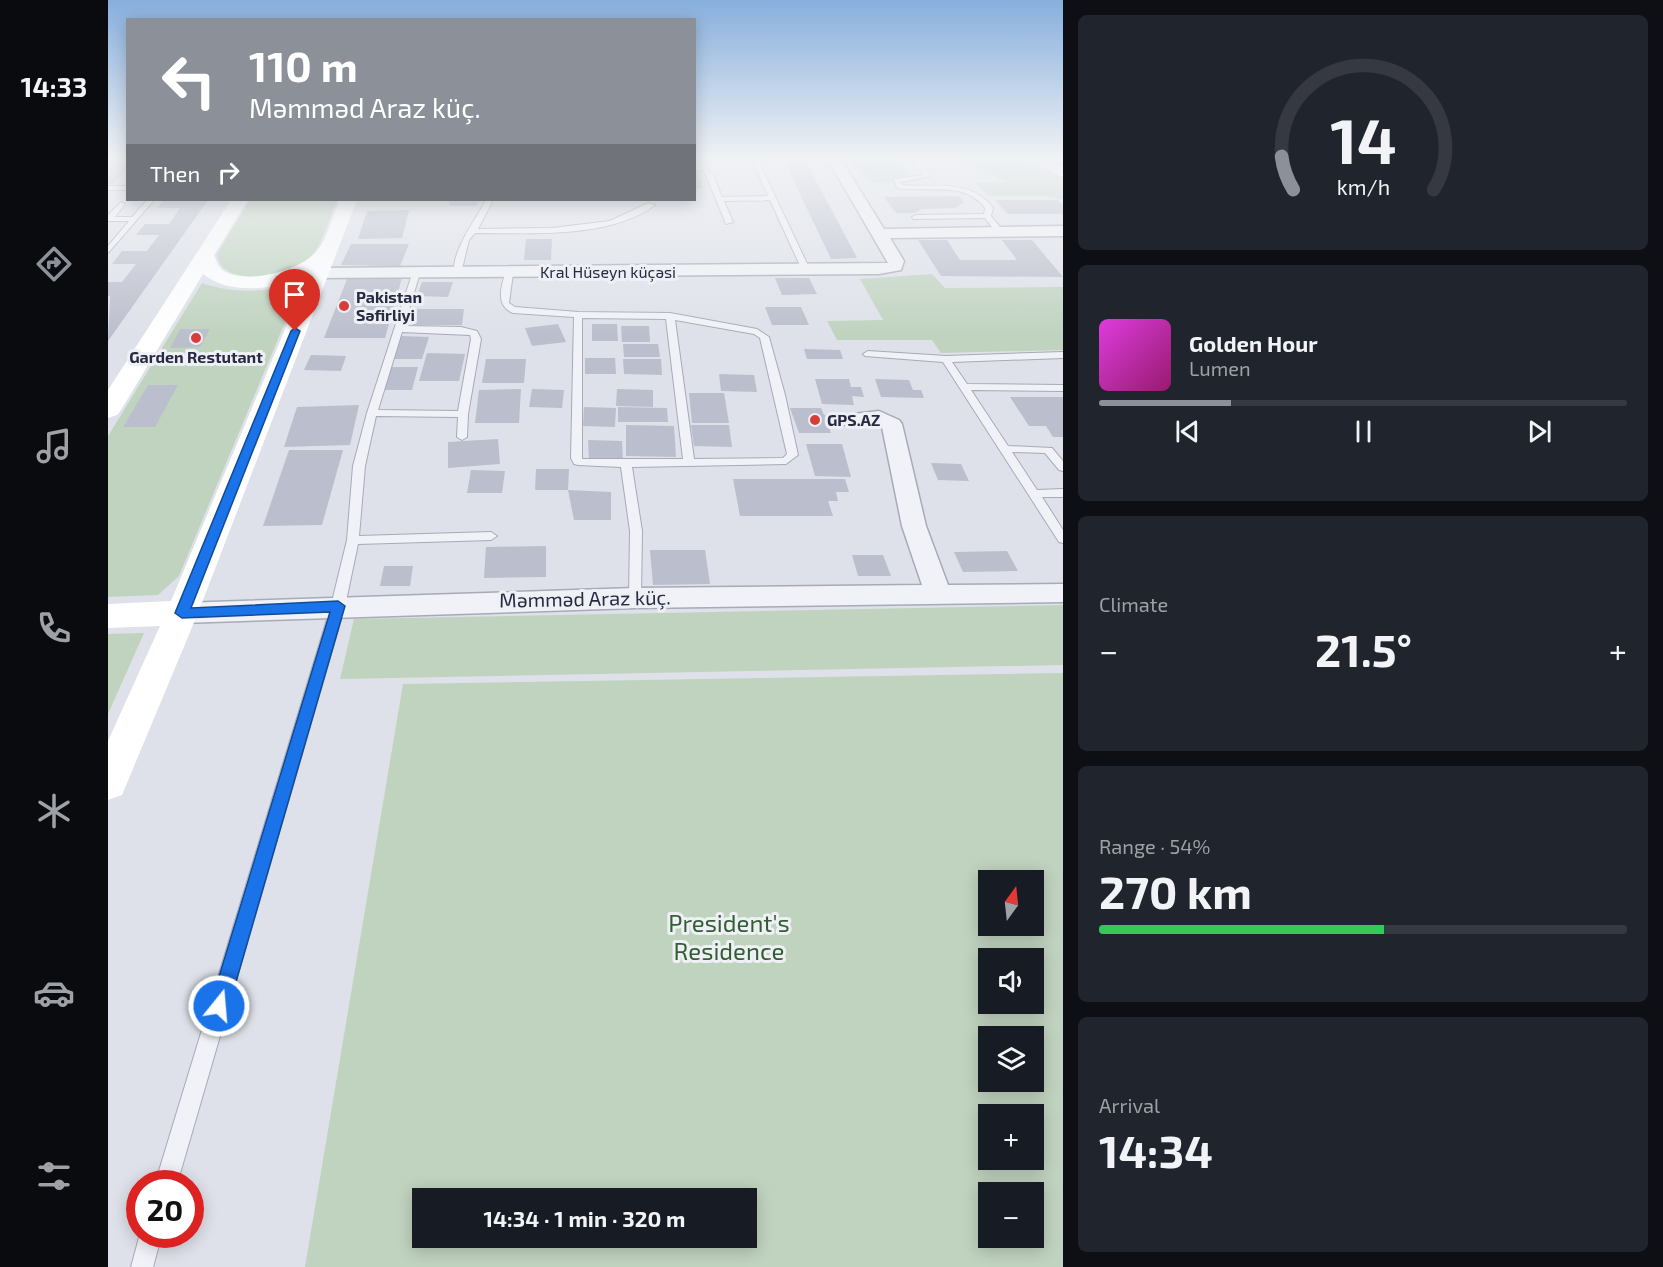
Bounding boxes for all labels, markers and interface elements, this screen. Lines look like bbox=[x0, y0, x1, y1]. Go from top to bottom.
text: 110 m bbox=[249, 40, 358, 90]
icon: left bbox=[150, 42, 228, 120]
text: 14:33 bbox=[21, 70, 87, 102]
text: Məmməd Araz küç. bbox=[249, 91, 481, 123]
text: 14 bbox=[1330, 102, 1396, 177]
icon: right bbox=[212, 156, 245, 189]
text: Then bbox=[150, 160, 200, 186]
text: km/h bbox=[1336, 174, 1390, 199]
icon: directions bbox=[33, 243, 75, 285]
street label: Kral Hüseyn küçəsi bbox=[540, 262, 676, 282]
pin bbox=[269, 269, 320, 331]
icon: arrive bbox=[278, 278, 311, 311]
place label: Pakistan Səfirliyi bbox=[356, 287, 422, 325]
marker: Pakistan Səfirliyi bbox=[337, 299, 351, 313]
text: Golden Hour bbox=[1189, 330, 1318, 356]
marker: Garden Restutant bbox=[189, 331, 203, 345]
place label: Garden Restutant bbox=[129, 347, 263, 366]
text: Lumen bbox=[1189, 356, 1251, 380]
place label: GPS.AZ bbox=[827, 410, 880, 429]
marker: GPS.AZ bbox=[808, 413, 822, 427]
icon: previous bbox=[1171, 415, 1204, 448]
icon: pause bbox=[1347, 415, 1380, 448]
icon: next bbox=[1523, 415, 1556, 448]
icon: music bbox=[33, 425, 75, 467]
street label: Məmməd Araz küç. bbox=[499, 585, 671, 612]
text: Climate bbox=[1099, 592, 1168, 616]
icon: phone bbox=[33, 607, 75, 649]
text: 21.5° bbox=[1315, 622, 1412, 676]
text: − bbox=[1099, 630, 1118, 670]
text: + bbox=[1609, 630, 1627, 670]
icon: climate bbox=[33, 790, 75, 832]
text: Range · 54% bbox=[1099, 834, 1210, 858]
text: 270 km bbox=[1099, 864, 1252, 918]
north arrow bbox=[978, 870, 1044, 936]
map controls bbox=[978, 870, 1044, 1248]
park label: President's Residence bbox=[668, 908, 790, 965]
button: sound bbox=[978, 948, 1044, 1014]
icon: car bbox=[33, 972, 75, 1014]
position arrow bbox=[187, 974, 251, 1038]
button: layers bbox=[978, 1026, 1044, 1092]
text: Arrival bbox=[1099, 1093, 1160, 1117]
button: + bbox=[978, 1104, 1044, 1170]
text: 14:34 bbox=[1099, 1123, 1213, 1177]
icon: filters bbox=[33, 1155, 75, 1197]
speed limit sign: 20 bbox=[126, 1170, 204, 1248]
button: − bbox=[978, 1182, 1044, 1248]
text: 14:34 · 1 min · 320 m bbox=[484, 1205, 685, 1231]

